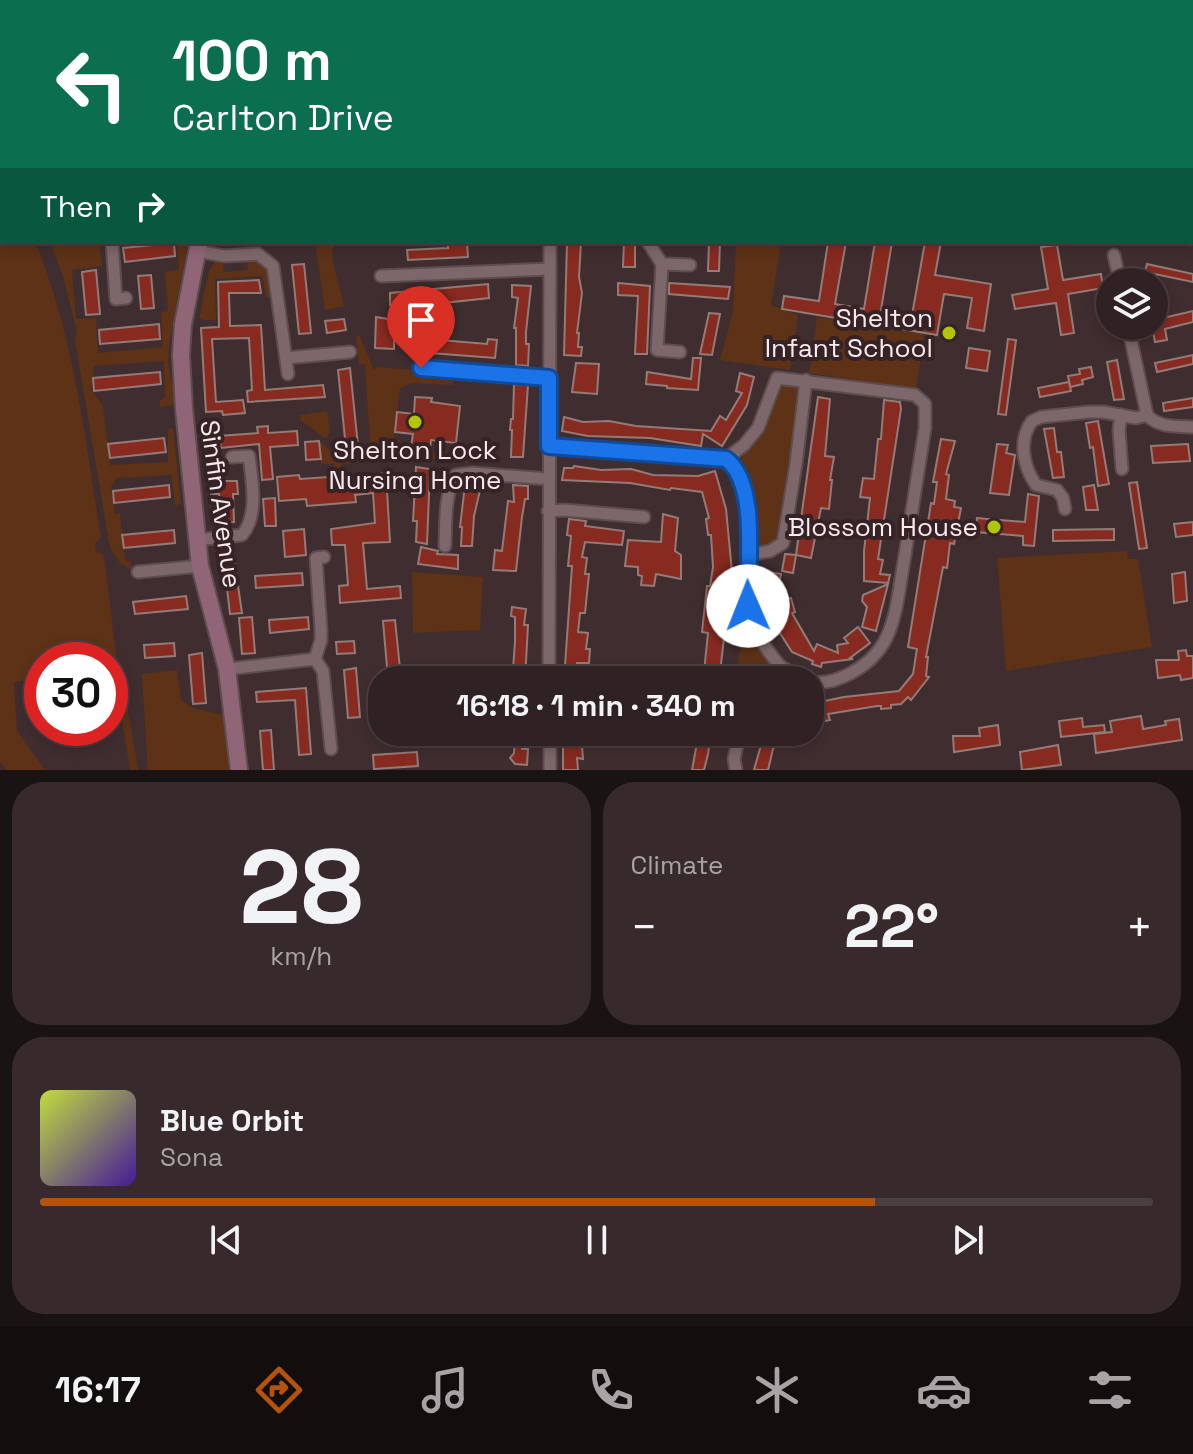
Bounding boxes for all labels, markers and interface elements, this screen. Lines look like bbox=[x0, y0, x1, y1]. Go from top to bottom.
text: 100 m bbox=[172, 25, 332, 96]
icon: left bbox=[40, 32, 144, 136]
text: Carlton Drive bbox=[172, 95, 394, 141]
icon: right bbox=[128, 184, 172, 228]
text: Then bbox=[40, 187, 112, 226]
map controls bbox=[1096, 268, 1168, 340]
button: layers bbox=[1096, 268, 1168, 340]
pin bbox=[387, 286, 455, 368]
icon: arrive bbox=[399, 298, 443, 342]
place label: Shelton Infant School bbox=[765, 301, 933, 365]
marker: Shelton Infant School bbox=[940, 324, 958, 342]
marker: Shelton Lock Nursing Home bbox=[406, 413, 424, 431]
street label: Sinfin Avenue bbox=[192, 418, 250, 590]
place label: Shelton Lock Nursing Home bbox=[329, 433, 501, 497]
place label: Blossom House bbox=[788, 510, 978, 544]
marker: Blossom House bbox=[985, 518, 1003, 536]
position arrow bbox=[706, 564, 790, 648]
speed limit sign: 30 bbox=[24, 642, 128, 746]
text: 16:18 · 1 min · 340 m bbox=[456, 686, 736, 725]
text: 28 bbox=[239, 821, 363, 953]
text: Climate bbox=[631, 848, 723, 882]
text: 22° bbox=[844, 888, 939, 965]
text: − bbox=[631, 899, 658, 955]
text: + bbox=[1126, 899, 1153, 955]
text: km/h bbox=[270, 939, 332, 973]
text: Blue Orbit bbox=[160, 1101, 304, 1140]
text: Sona bbox=[160, 1140, 223, 1174]
icon: previous bbox=[204, 1218, 248, 1262]
icon: pause bbox=[575, 1218, 619, 1262]
icon: next bbox=[946, 1218, 990, 1262]
icon: directions bbox=[251, 1362, 307, 1418]
icon: music bbox=[417, 1362, 473, 1418]
icon: phone bbox=[583, 1362, 639, 1418]
icon: climate bbox=[749, 1362, 805, 1418]
icon: car bbox=[916, 1362, 972, 1418]
icon: filters bbox=[1082, 1362, 1138, 1418]
text: 16:17 bbox=[55, 1367, 141, 1413]

